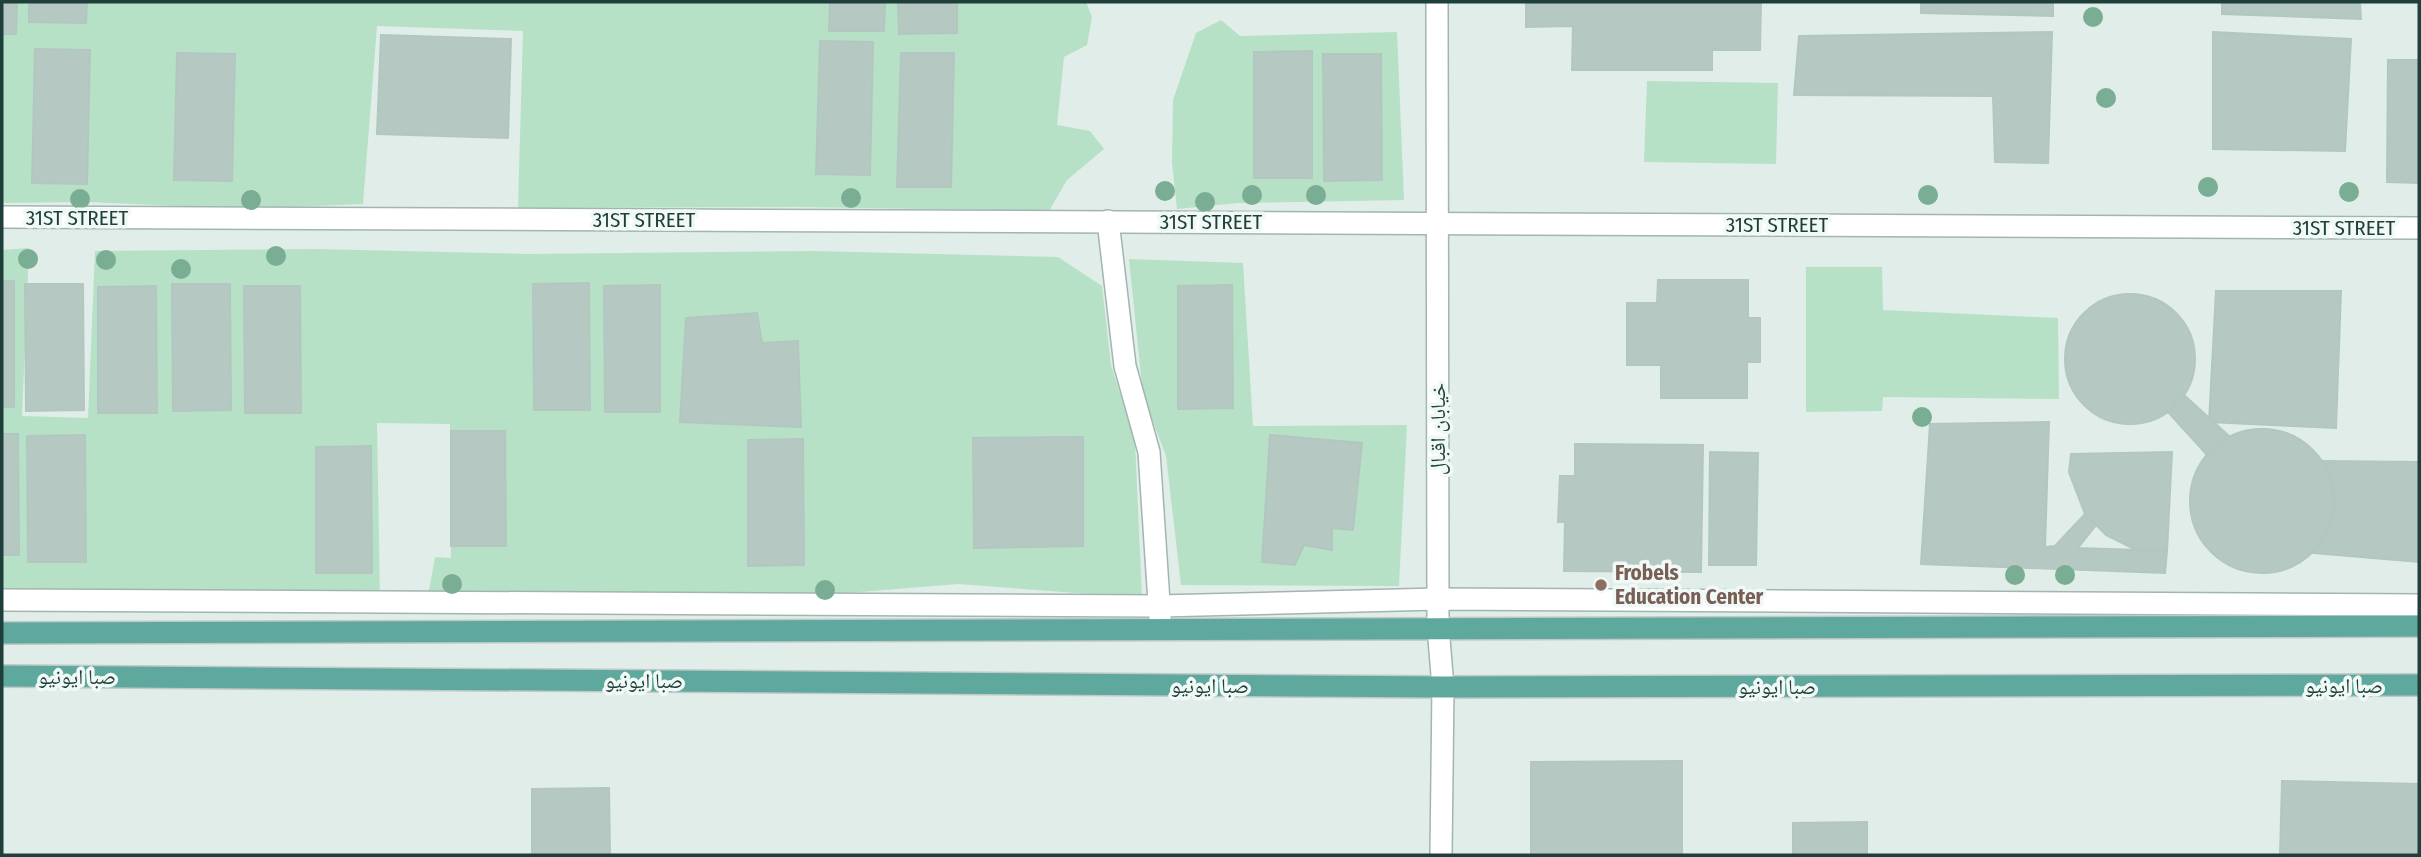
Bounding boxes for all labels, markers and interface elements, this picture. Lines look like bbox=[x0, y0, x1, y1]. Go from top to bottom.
street label: 31ST STREET bbox=[26, 205, 128, 231]
street label: 31ST STREET bbox=[593, 207, 695, 233]
street label: 31ST STREET bbox=[1160, 209, 1262, 235]
street label: 31ST STREET bbox=[1726, 212, 1828, 238]
street label: 31ST STREET bbox=[2293, 215, 2395, 241]
street label: خیابان اقبال bbox=[1425, 383, 1451, 475]
place label: Frobels Education Center bbox=[1615, 560, 1764, 610]
marker: Frobels Education Center bbox=[1593, 577, 1609, 593]
street label: صبا ایونیو bbox=[38, 664, 116, 690]
street label: صبا ایونیو bbox=[605, 668, 683, 694]
street label: صبا ایونیو bbox=[1171, 673, 1249, 699]
street label: صبا ایونیو bbox=[2305, 673, 2383, 699]
street label: صبا ایونیو bbox=[1738, 674, 1816, 700]

